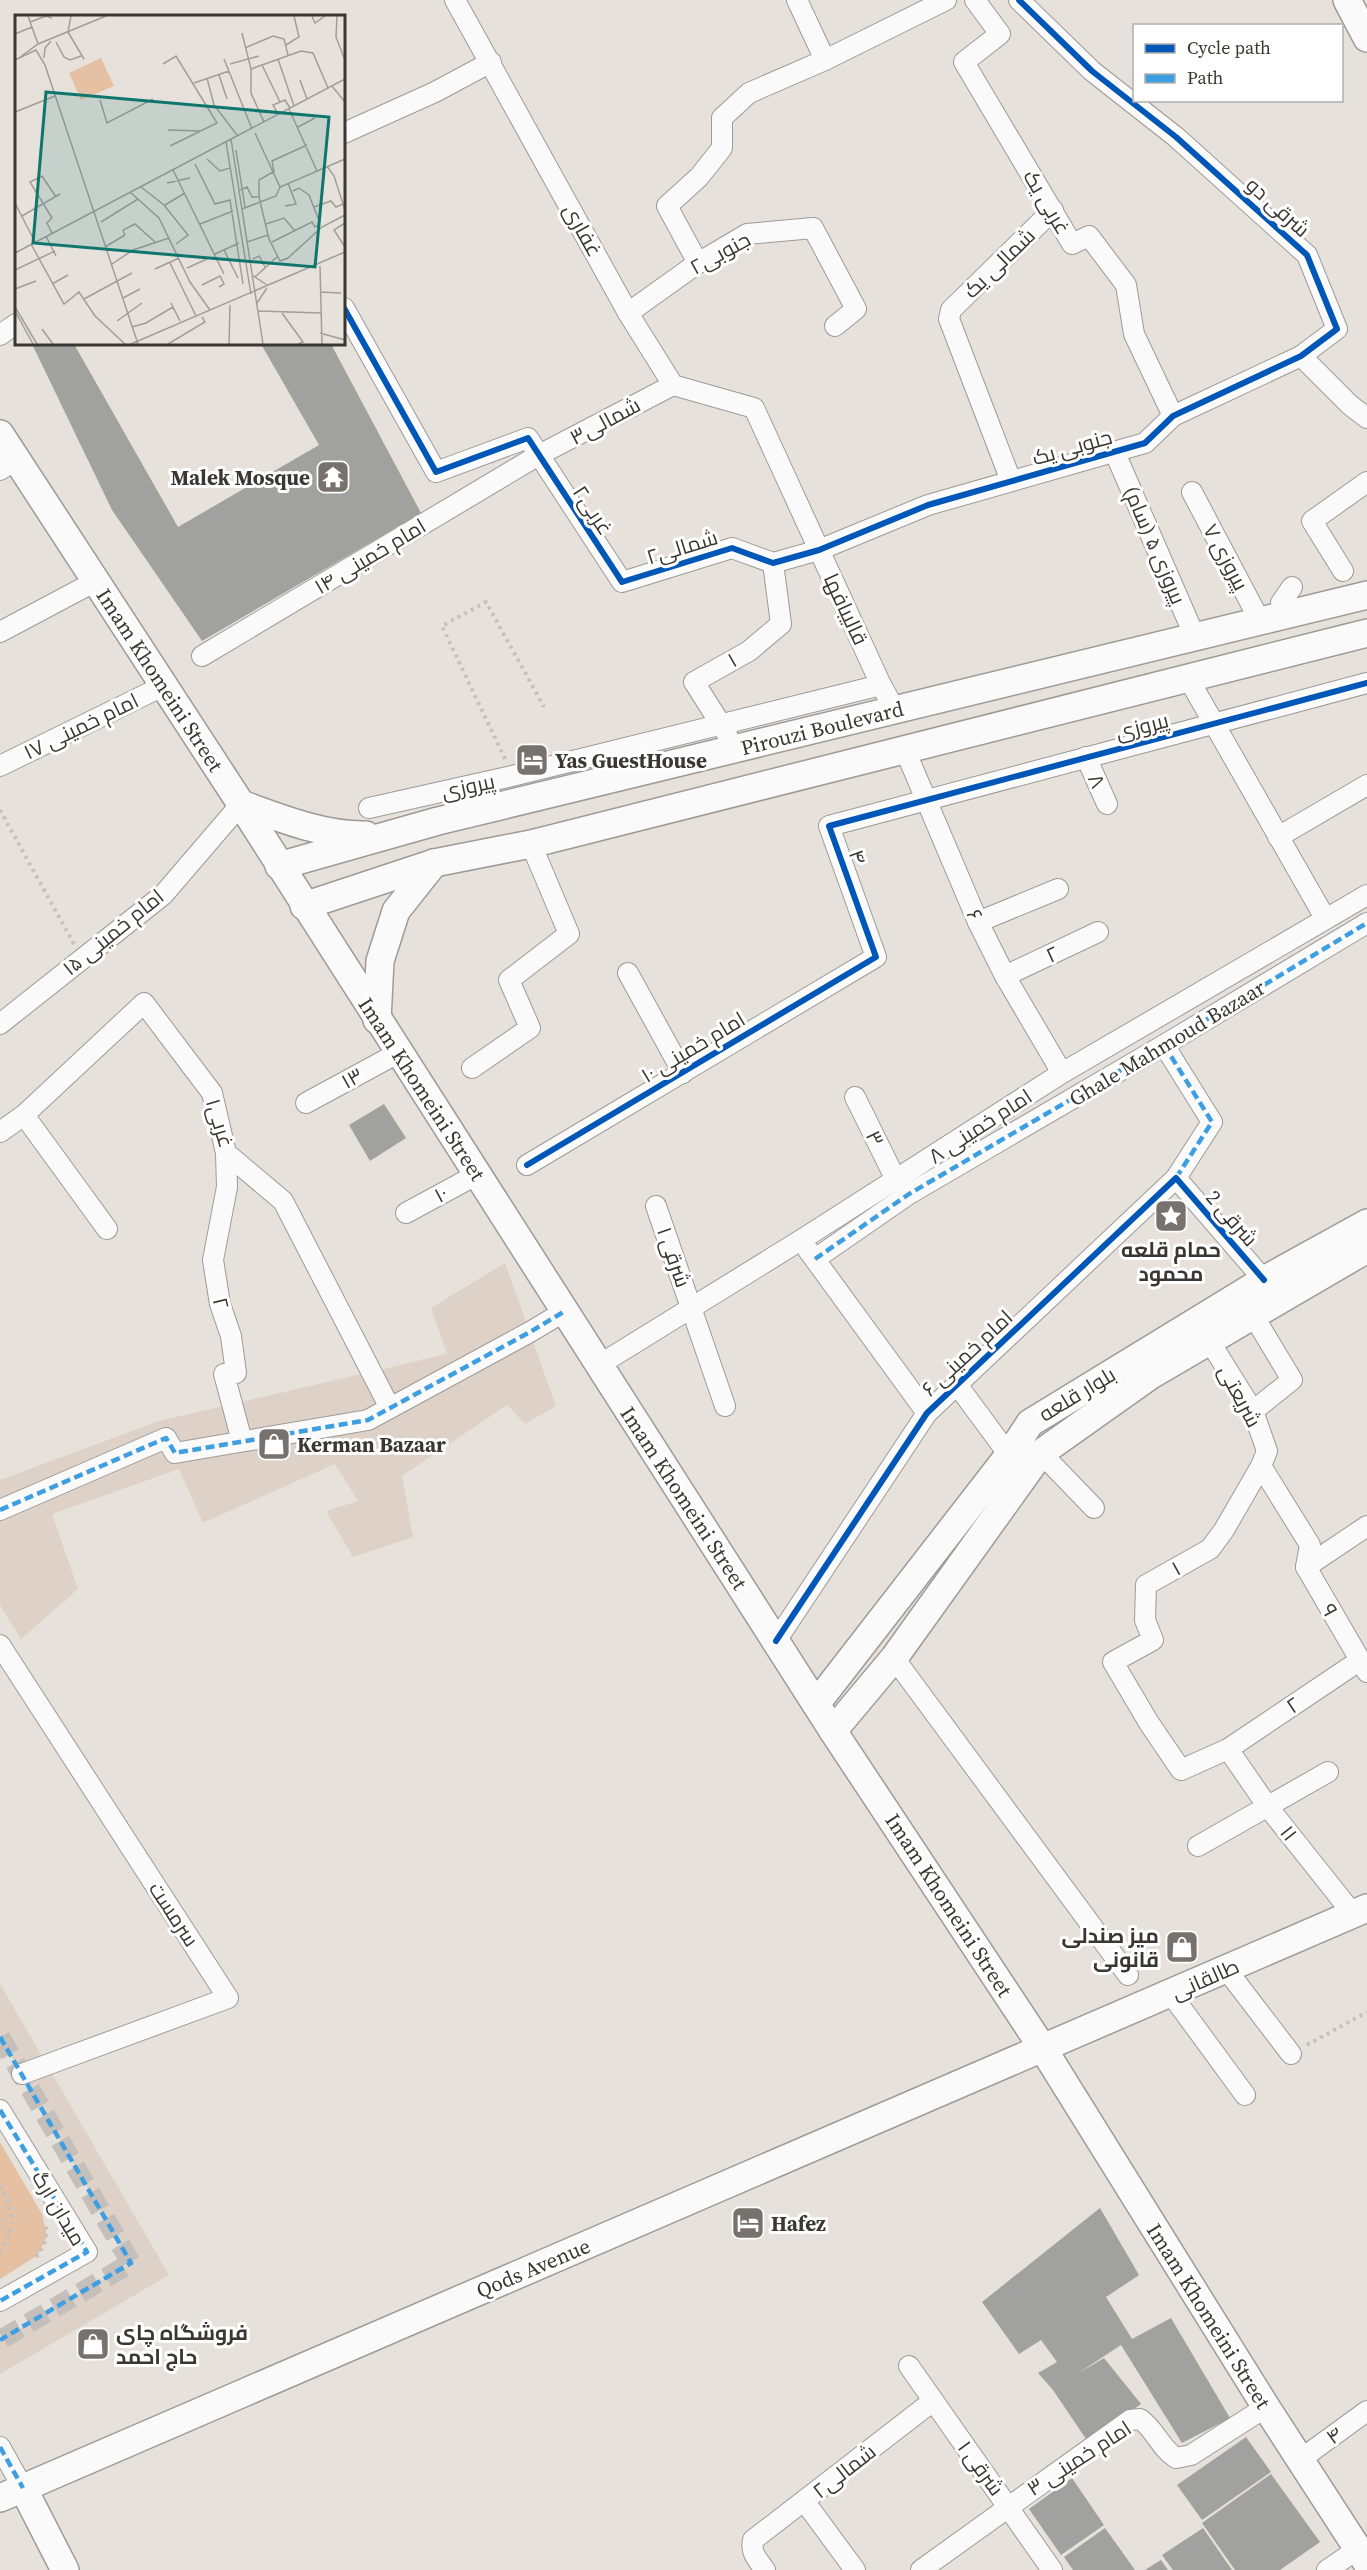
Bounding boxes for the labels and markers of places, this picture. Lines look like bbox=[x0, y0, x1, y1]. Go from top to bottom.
temple icon: Malek Mosque bbox=[315, 459, 351, 495]
place label: Malek Mosque bbox=[171, 463, 310, 492]
hotel icon: Yas GuestHouse bbox=[514, 742, 550, 778]
place label: Yas GuestHouse bbox=[555, 746, 707, 775]
place icon: حمام قلعه محمود bbox=[1153, 1198, 1189, 1234]
place label: حمام قلعه محمود bbox=[1121, 1235, 1221, 1288]
shop icon: Kerman Bazaar bbox=[256, 1426, 292, 1462]
place label: Kerman Bazaar bbox=[297, 1430, 446, 1459]
place label: میز صندلی قانونی bbox=[1061, 1921, 1159, 1974]
shop icon: میز صندلی قانونی bbox=[1164, 1929, 1200, 1965]
hotel icon: Hafez bbox=[730, 2205, 766, 2241]
place label: Hafez bbox=[771, 2209, 826, 2238]
place label: فروشگاه چای حاج احمد bbox=[116, 2318, 248, 2371]
shop icon: فروشگاه چای حاج احمد bbox=[75, 2326, 111, 2362]

